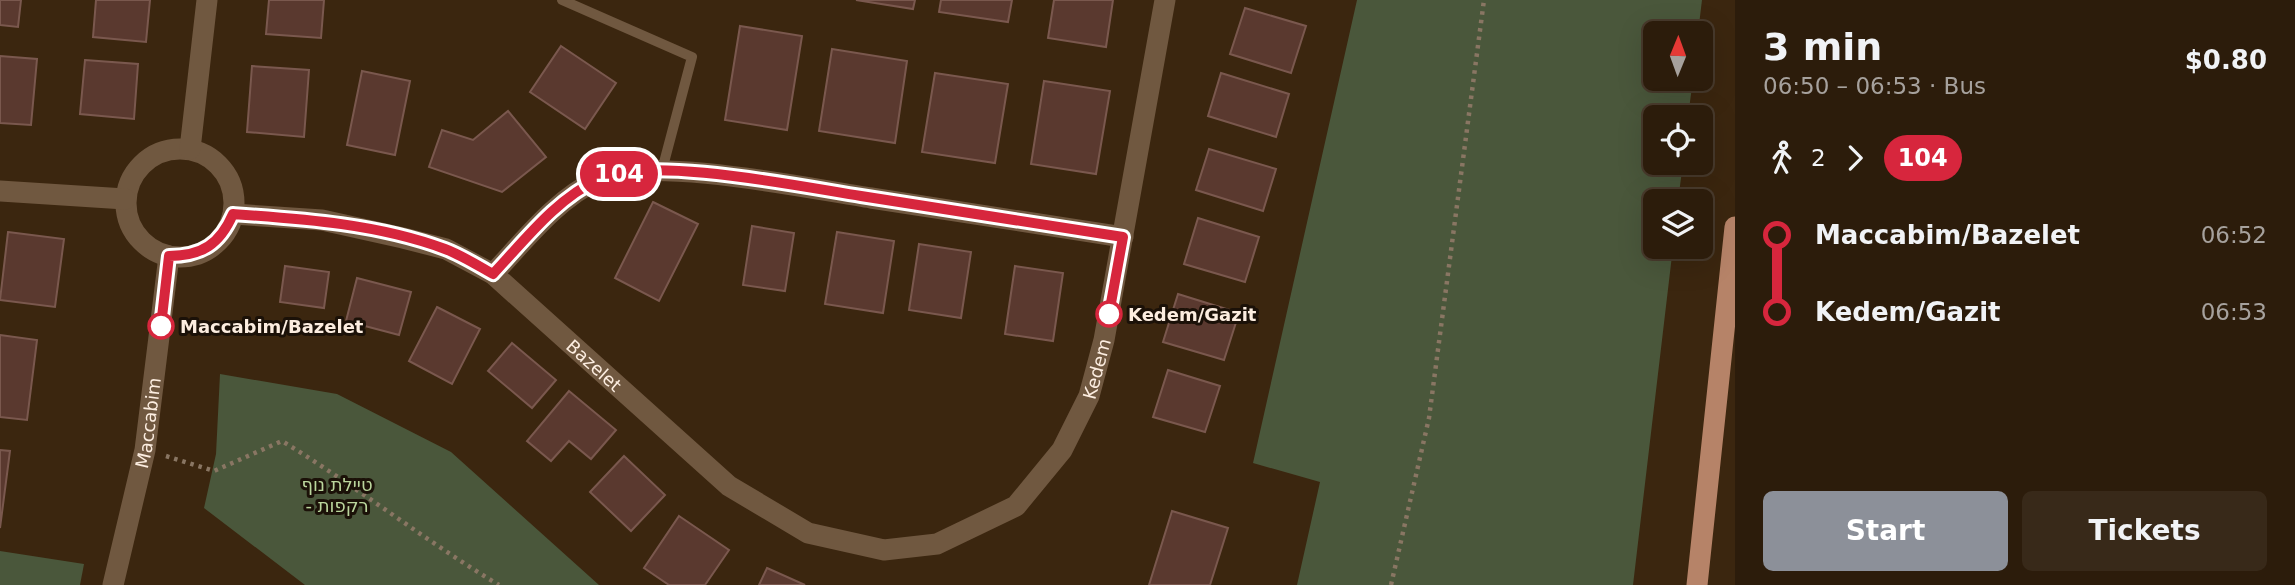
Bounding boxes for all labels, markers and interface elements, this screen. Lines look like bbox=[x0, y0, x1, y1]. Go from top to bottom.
north arrow bbox=[1643, 21, 1713, 91]
map controls bbox=[1643, 21, 1713, 259]
text: 3 min bbox=[1763, 25, 1882, 69]
text: $0.80 bbox=[2185, 45, 2267, 75]
text: 06:50 – 06:53 · Bus bbox=[1763, 73, 1986, 99]
button: locate bbox=[1643, 105, 1713, 175]
icon: walk bbox=[1763, 139, 1801, 177]
icon: forward bbox=[1836, 139, 1874, 177]
text: 104 bbox=[1898, 144, 1948, 172]
text: 2 bbox=[1811, 145, 1826, 171]
line badge: 104 bbox=[579, 151, 659, 197]
text: 104 bbox=[594, 160, 644, 188]
button: layers bbox=[1643, 189, 1713, 259]
text: Maccabim/Bazelet bbox=[1815, 220, 2080, 250]
text: 06:52 bbox=[2201, 222, 2267, 248]
text: Kedem/Gazit bbox=[1815, 297, 2001, 327]
text: 06:53 bbox=[2201, 299, 2267, 325]
marker: Kedem/Gazit bbox=[1096, 301, 1122, 327]
place label: Kedem/Gazit bbox=[1128, 304, 1257, 325]
marker: Maccabim/Bazelet bbox=[148, 313, 174, 339]
place label: Maccabim/Bazelet bbox=[180, 316, 364, 337]
street label: Bazelet bbox=[562, 335, 626, 395]
street label: Kedem bbox=[1078, 336, 1114, 401]
street label: Maccabim bbox=[131, 376, 164, 470]
park label: טיילת נוף - רקפות bbox=[301, 474, 373, 516]
button: Start bbox=[1763, 491, 2008, 571]
button: Tickets bbox=[2022, 491, 2267, 571]

